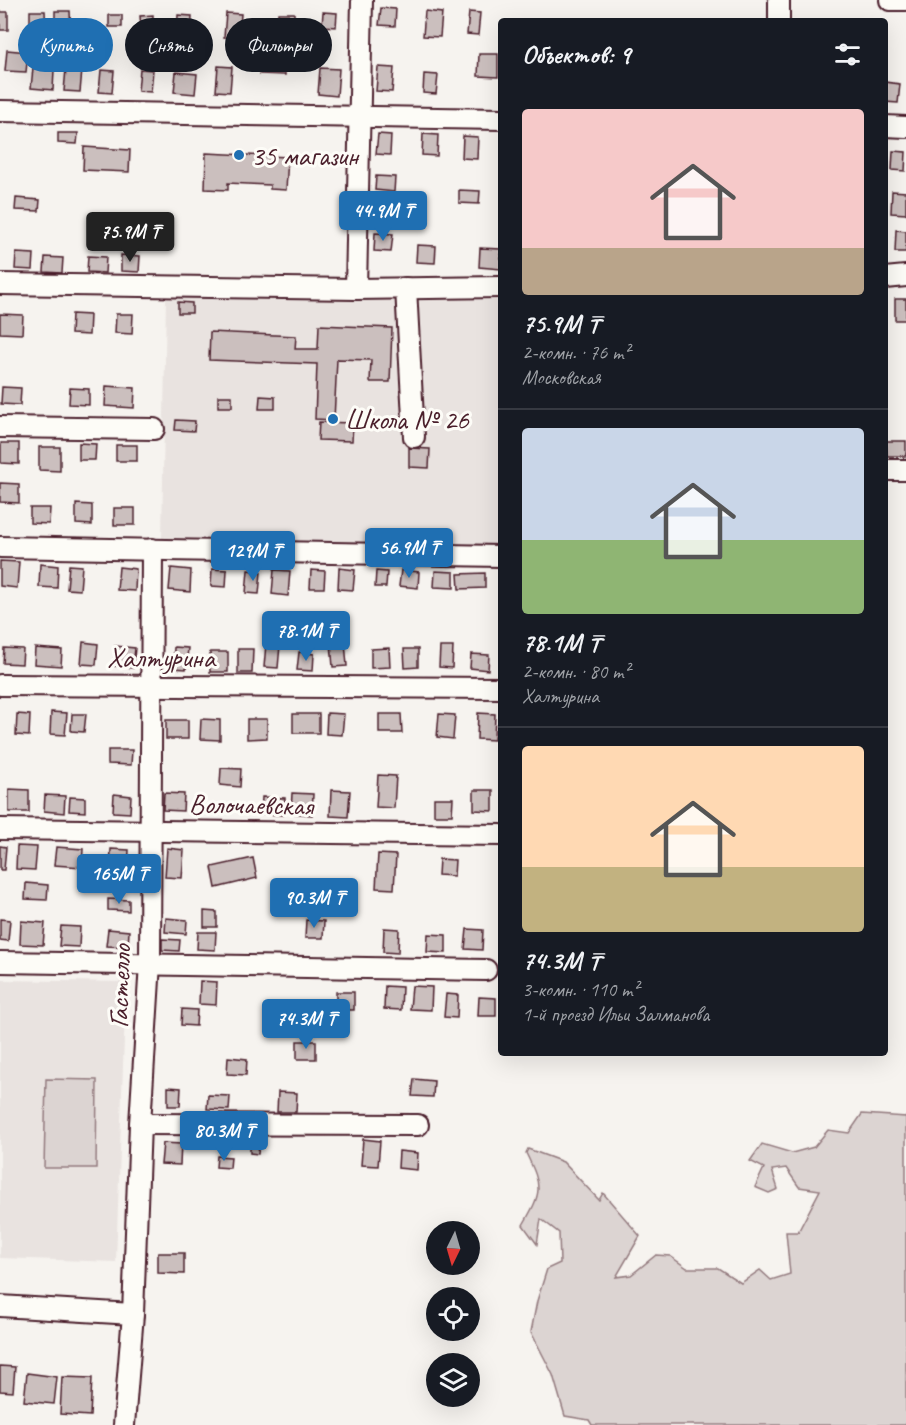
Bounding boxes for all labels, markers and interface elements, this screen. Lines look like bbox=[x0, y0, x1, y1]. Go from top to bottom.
chip: Купить bbox=[18, 18, 113, 72]
chip: Снять bbox=[125, 18, 213, 72]
chip: Фильтры bbox=[225, 18, 332, 72]
text: Объектов: 9 bbox=[522, 38, 630, 71]
icon: filters bbox=[831, 38, 864, 71]
place label: 35 магазин bbox=[251, 138, 360, 173]
marker: 35 магазин bbox=[232, 148, 246, 162]
icon: home bbox=[639, 148, 747, 256]
pin: 44.9M ₸ bbox=[328, 191, 438, 242]
text: 44.9M ₸ bbox=[353, 198, 413, 223]
pin: 75.9M ₸ bbox=[75, 212, 185, 263]
text: 75.9M ₸ bbox=[100, 219, 160, 244]
text: 75.9M ₸ bbox=[522, 307, 599, 340]
text: 2-комн. · 76 m² bbox=[522, 340, 630, 365]
text: Московская bbox=[522, 365, 601, 390]
place label: Школа № 26 bbox=[345, 402, 470, 437]
marker: Школа № 26 bbox=[326, 412, 340, 426]
icon: home bbox=[639, 467, 747, 575]
pin: 56.9M ₸ bbox=[354, 528, 464, 579]
pin: 129M ₸ bbox=[204, 531, 302, 582]
text: 56.9M ₸ bbox=[379, 535, 439, 560]
text: 129M ₸ bbox=[225, 538, 281, 563]
pin: 78.1M ₸ bbox=[251, 611, 361, 662]
text: 78.1M ₸ bbox=[276, 618, 336, 643]
text: 78.1M ₸ bbox=[522, 626, 600, 659]
street label: Халтурина bbox=[107, 640, 217, 675]
text: 2-комн. · 80 m² bbox=[522, 659, 630, 684]
text: Халтурина bbox=[522, 684, 599, 709]
icon: home bbox=[639, 785, 747, 893]
street label: Волочаевская bbox=[189, 786, 316, 823]
pin: 165M ₸ bbox=[70, 854, 168, 905]
text: 165M ₸ bbox=[91, 861, 147, 886]
pin: 90.3M ₸ bbox=[259, 878, 369, 929]
text: 90.3M ₸ bbox=[284, 885, 344, 910]
street label: Гастелло bbox=[101, 942, 139, 1028]
text: 74.3M ₸ bbox=[522, 944, 600, 977]
text: 3-комн. · 110 m² bbox=[522, 977, 639, 1002]
pin: 74.3M ₸ bbox=[251, 999, 361, 1050]
text: 1-й проезд Ильи Залманова bbox=[522, 1002, 709, 1027]
text: 74.3M ₸ bbox=[276, 1006, 336, 1031]
pin: 80.3M ₸ bbox=[169, 1111, 279, 1162]
text: 80.3M ₸ bbox=[194, 1118, 254, 1143]
north arrow bbox=[426, 1221, 480, 1275]
map controls bbox=[426, 1221, 480, 1407]
button: locate bbox=[426, 1287, 480, 1341]
button: layers bbox=[426, 1353, 480, 1407]

